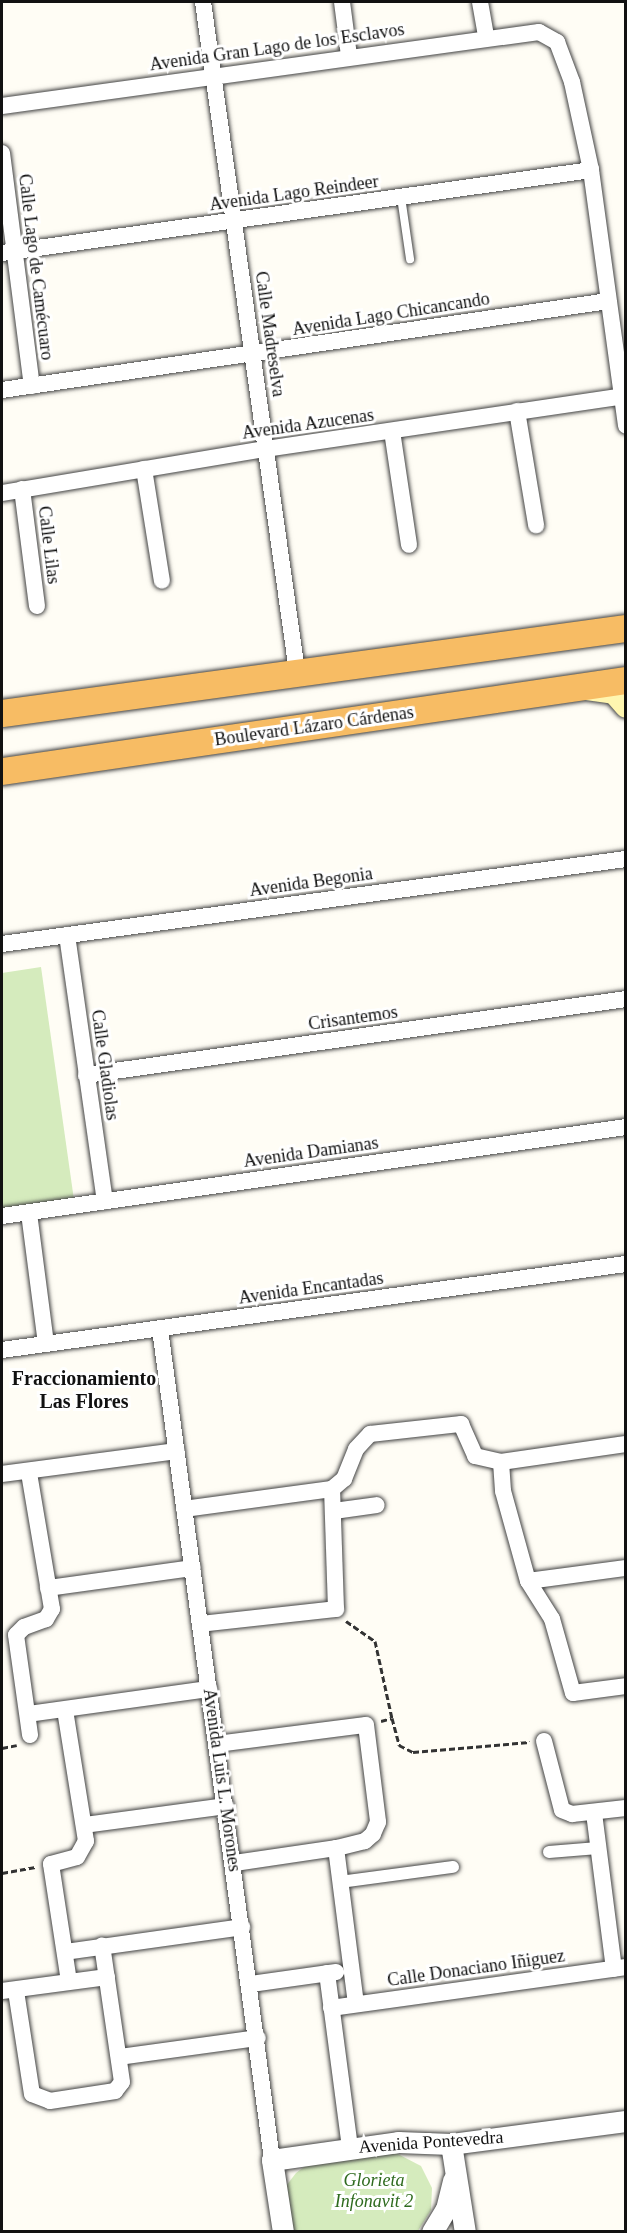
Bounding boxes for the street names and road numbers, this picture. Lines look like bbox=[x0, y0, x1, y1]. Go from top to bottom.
street label: Avenida Gran Lago de los Esclavos bbox=[148, 18, 406, 76]
street label: Avenida Lago Reindeer bbox=[208, 170, 380, 216]
street label: Calle Lago de Camécuaro bbox=[14, 173, 58, 361]
street label: Calle Madreselva bbox=[251, 270, 289, 398]
street label: Avenida Lago Chicancando bbox=[291, 288, 491, 340]
street label: Avenida Azucenas bbox=[240, 404, 376, 444]
street label: Calle Lilas bbox=[33, 505, 65, 585]
street label: Boulevard Lázaro Cárdenas bbox=[213, 701, 415, 751]
street label: Avenida Begonia bbox=[248, 863, 374, 901]
street label: Crisantemos bbox=[307, 1001, 399, 1035]
street label: Calle Gladiolas bbox=[87, 1008, 123, 1122]
street label: Avenida Damianas bbox=[242, 1132, 380, 1172]
street label: Avenida Encantadas bbox=[237, 1267, 385, 1309]
street label: Avenida Luis L. Morones bbox=[198, 1687, 246, 1873]
street label: Calle Donaciano Iñiguez bbox=[386, 1945, 566, 1991]
street label: Avenida Pontevedra bbox=[358, 2126, 504, 2158]

